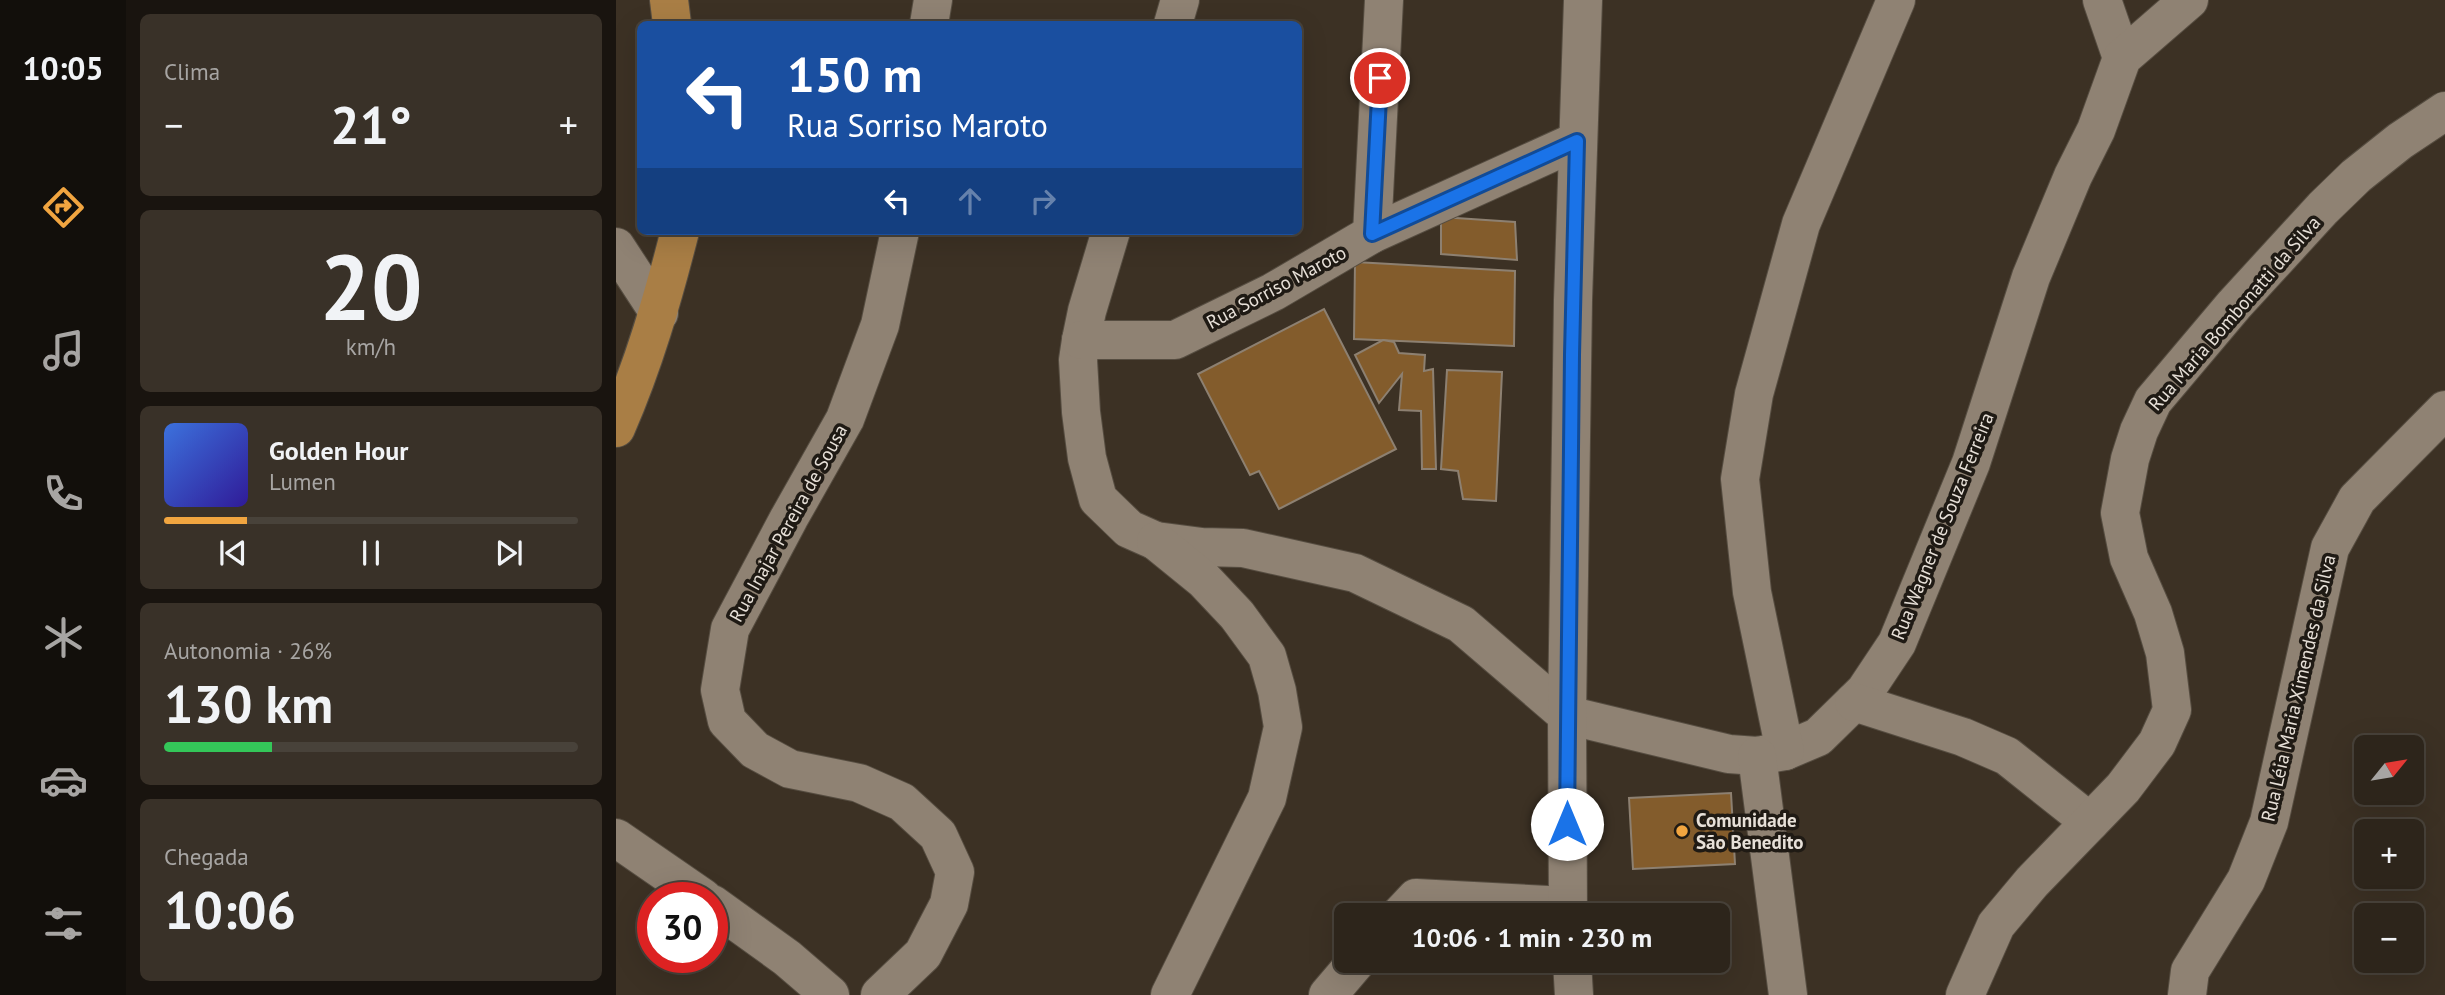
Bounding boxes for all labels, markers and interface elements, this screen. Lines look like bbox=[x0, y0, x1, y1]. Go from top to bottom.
text: 150 m bbox=[787, 42, 922, 106]
text: 10:05 bbox=[22, 47, 104, 89]
pin bbox=[1350, 48, 1410, 108]
icon: left bbox=[672, 49, 763, 140]
text: Clima bbox=[164, 57, 220, 86]
icon: arrive bbox=[1361, 59, 1399, 97]
text: 21° bbox=[330, 91, 412, 158]
text: − bbox=[164, 100, 183, 149]
text: + bbox=[559, 100, 578, 149]
text: Rua Sorriso Maroto bbox=[787, 104, 1048, 146]
icon: left bbox=[878, 182, 916, 220]
icon: ahead bbox=[951, 182, 989, 220]
icon: right bbox=[1024, 182, 1062, 220]
icon: directions bbox=[39, 183, 88, 232]
street label: Rua Maria Bombonatti da Silva bbox=[2143, 211, 2325, 415]
text: 20 bbox=[319, 227, 423, 345]
street label: Rua Sorriso Maroto bbox=[1202, 240, 1350, 334]
icon: music bbox=[39, 326, 88, 375]
text: km/h bbox=[346, 332, 396, 361]
street label: Rua Wagner de Souza Ferreira bbox=[1885, 409, 1999, 643]
street label: Rua Inajar Pereira de Sousa bbox=[724, 420, 852, 626]
text: Golden Hour bbox=[269, 434, 408, 467]
text: Lumen bbox=[269, 467, 336, 496]
icon: phone bbox=[39, 469, 88, 518]
icon: previous bbox=[214, 534, 252, 572]
icon: pause bbox=[352, 534, 390, 572]
icon: next bbox=[490, 534, 528, 572]
street label: Rua Léia Maria Ximendes da Silva bbox=[2256, 552, 2340, 824]
icon: climate bbox=[39, 613, 88, 662]
text: Autonomia · 26% bbox=[164, 636, 332, 665]
text: 130 km bbox=[164, 670, 333, 737]
north arrow bbox=[2354, 735, 2424, 805]
map controls bbox=[2354, 735, 2424, 973]
icon: car bbox=[39, 756, 88, 805]
position arrow bbox=[1530, 787, 1604, 861]
place label: Comunidade São Benedito bbox=[1696, 808, 1803, 854]
button: + bbox=[2354, 819, 2424, 889]
marker: Comunidade São Benedito bbox=[1674, 823, 1690, 839]
text: Chegada bbox=[164, 842, 249, 871]
text: 10:06 bbox=[164, 876, 296, 943]
speed limit sign: 30 bbox=[637, 882, 728, 973]
icon: filters bbox=[39, 899, 88, 948]
button: − bbox=[2354, 903, 2424, 973]
text: 10:06 · 1 min · 230 m bbox=[1412, 921, 1652, 954]

